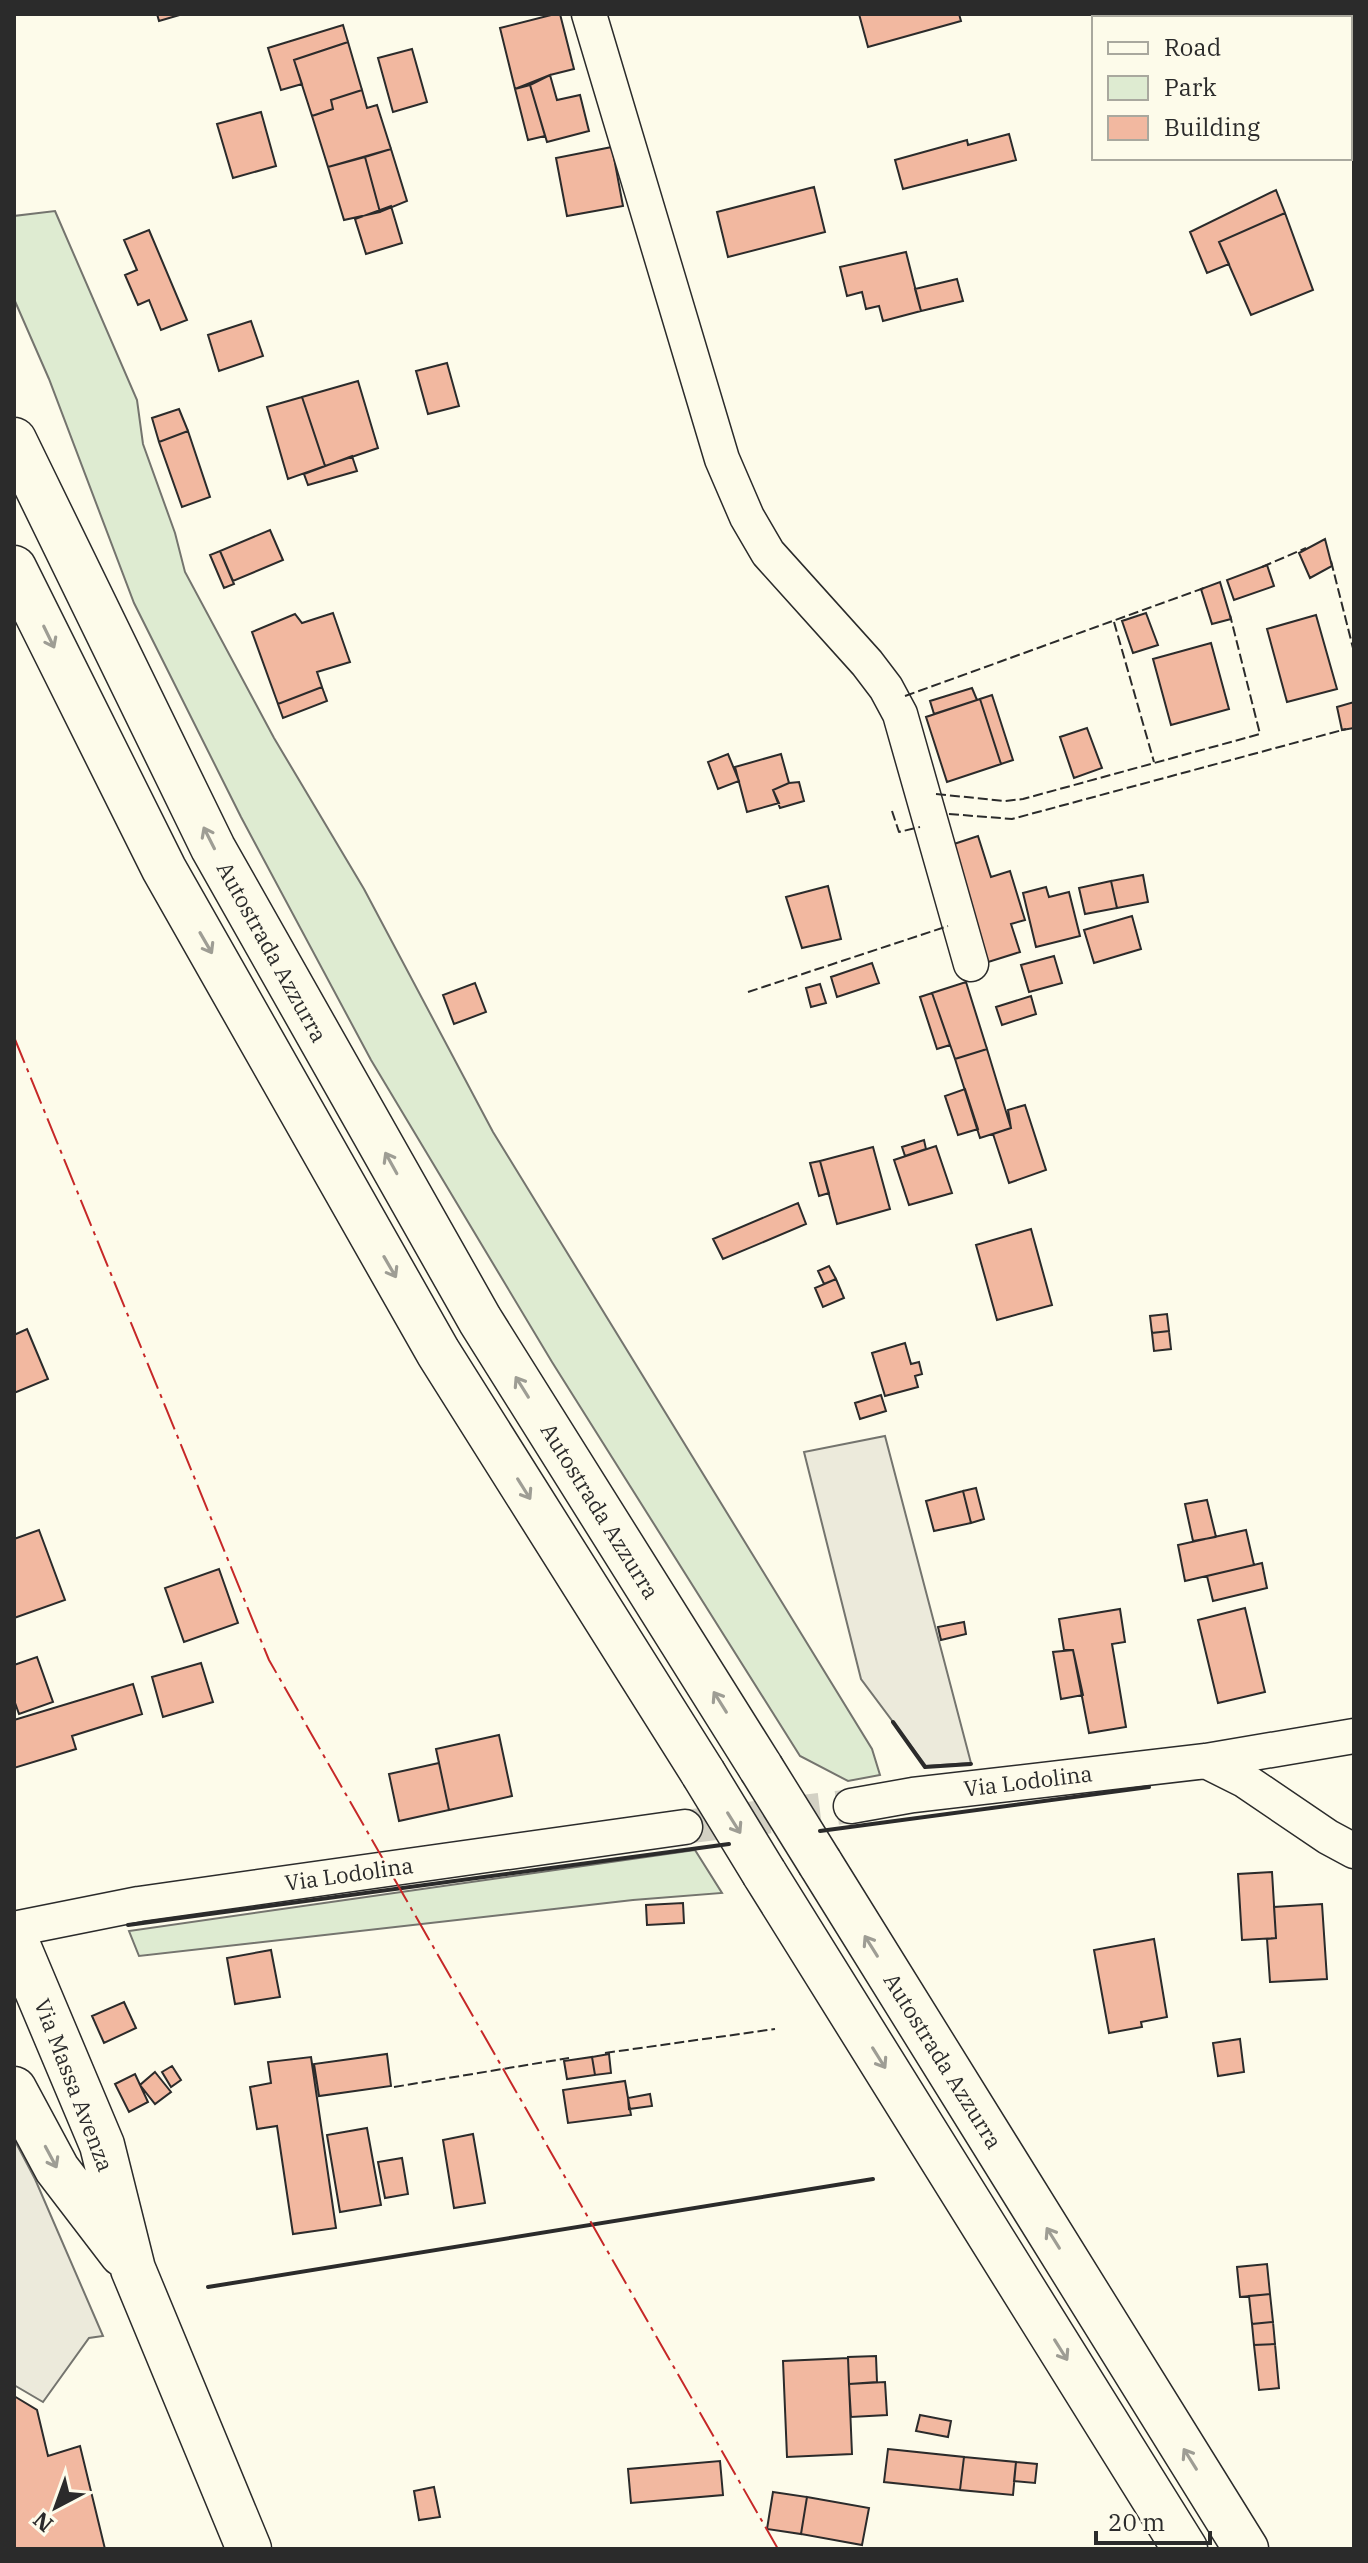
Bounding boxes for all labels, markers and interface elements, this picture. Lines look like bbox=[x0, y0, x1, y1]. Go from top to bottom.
legend bbox=[1092, 16, 1352, 160]
text: Road bbox=[1164, 31, 1221, 63]
text: Park bbox=[1164, 71, 1216, 103]
text: Building bbox=[1164, 111, 1260, 143]
one-way arrow bbox=[42, 625, 57, 649]
one-way arrow bbox=[200, 827, 216, 851]
street label: Autostrada Azzurra bbox=[211, 856, 334, 1047]
one-way arrow bbox=[198, 931, 214, 954]
one-way arrow bbox=[383, 1151, 398, 1175]
one-way arrow bbox=[382, 1255, 398, 1278]
one-way arrow bbox=[514, 1376, 530, 1399]
street label: Autostrada Azzurra bbox=[535, 1417, 666, 1604]
one-way arrow bbox=[517, 1477, 533, 1500]
one-way arrow bbox=[711, 1691, 727, 1714]
street label: Via Lodolina bbox=[962, 1758, 1094, 1803]
one-way arrow bbox=[726, 1811, 742, 1834]
street label: Via Lodolina bbox=[283, 1850, 415, 1897]
one-way arrow bbox=[863, 1935, 879, 1958]
street label: Autostrada Azzurra bbox=[878, 1967, 1009, 2154]
street label: Via Massa Avenza bbox=[28, 1994, 121, 2175]
one-way arrow bbox=[872, 2046, 888, 2069]
one-way arrow bbox=[44, 2145, 59, 2169]
one-way arrow bbox=[1044, 2227, 1060, 2250]
one-way arrow bbox=[1054, 2338, 1070, 2361]
one-way arrow bbox=[1182, 2448, 1198, 2471]
north arrow bbox=[16, 2467, 96, 2547]
scale bar bbox=[1096, 2495, 1210, 2545]
text: N bbox=[26, 2506, 59, 2539]
text: 20 m bbox=[1108, 2506, 1165, 2538]

